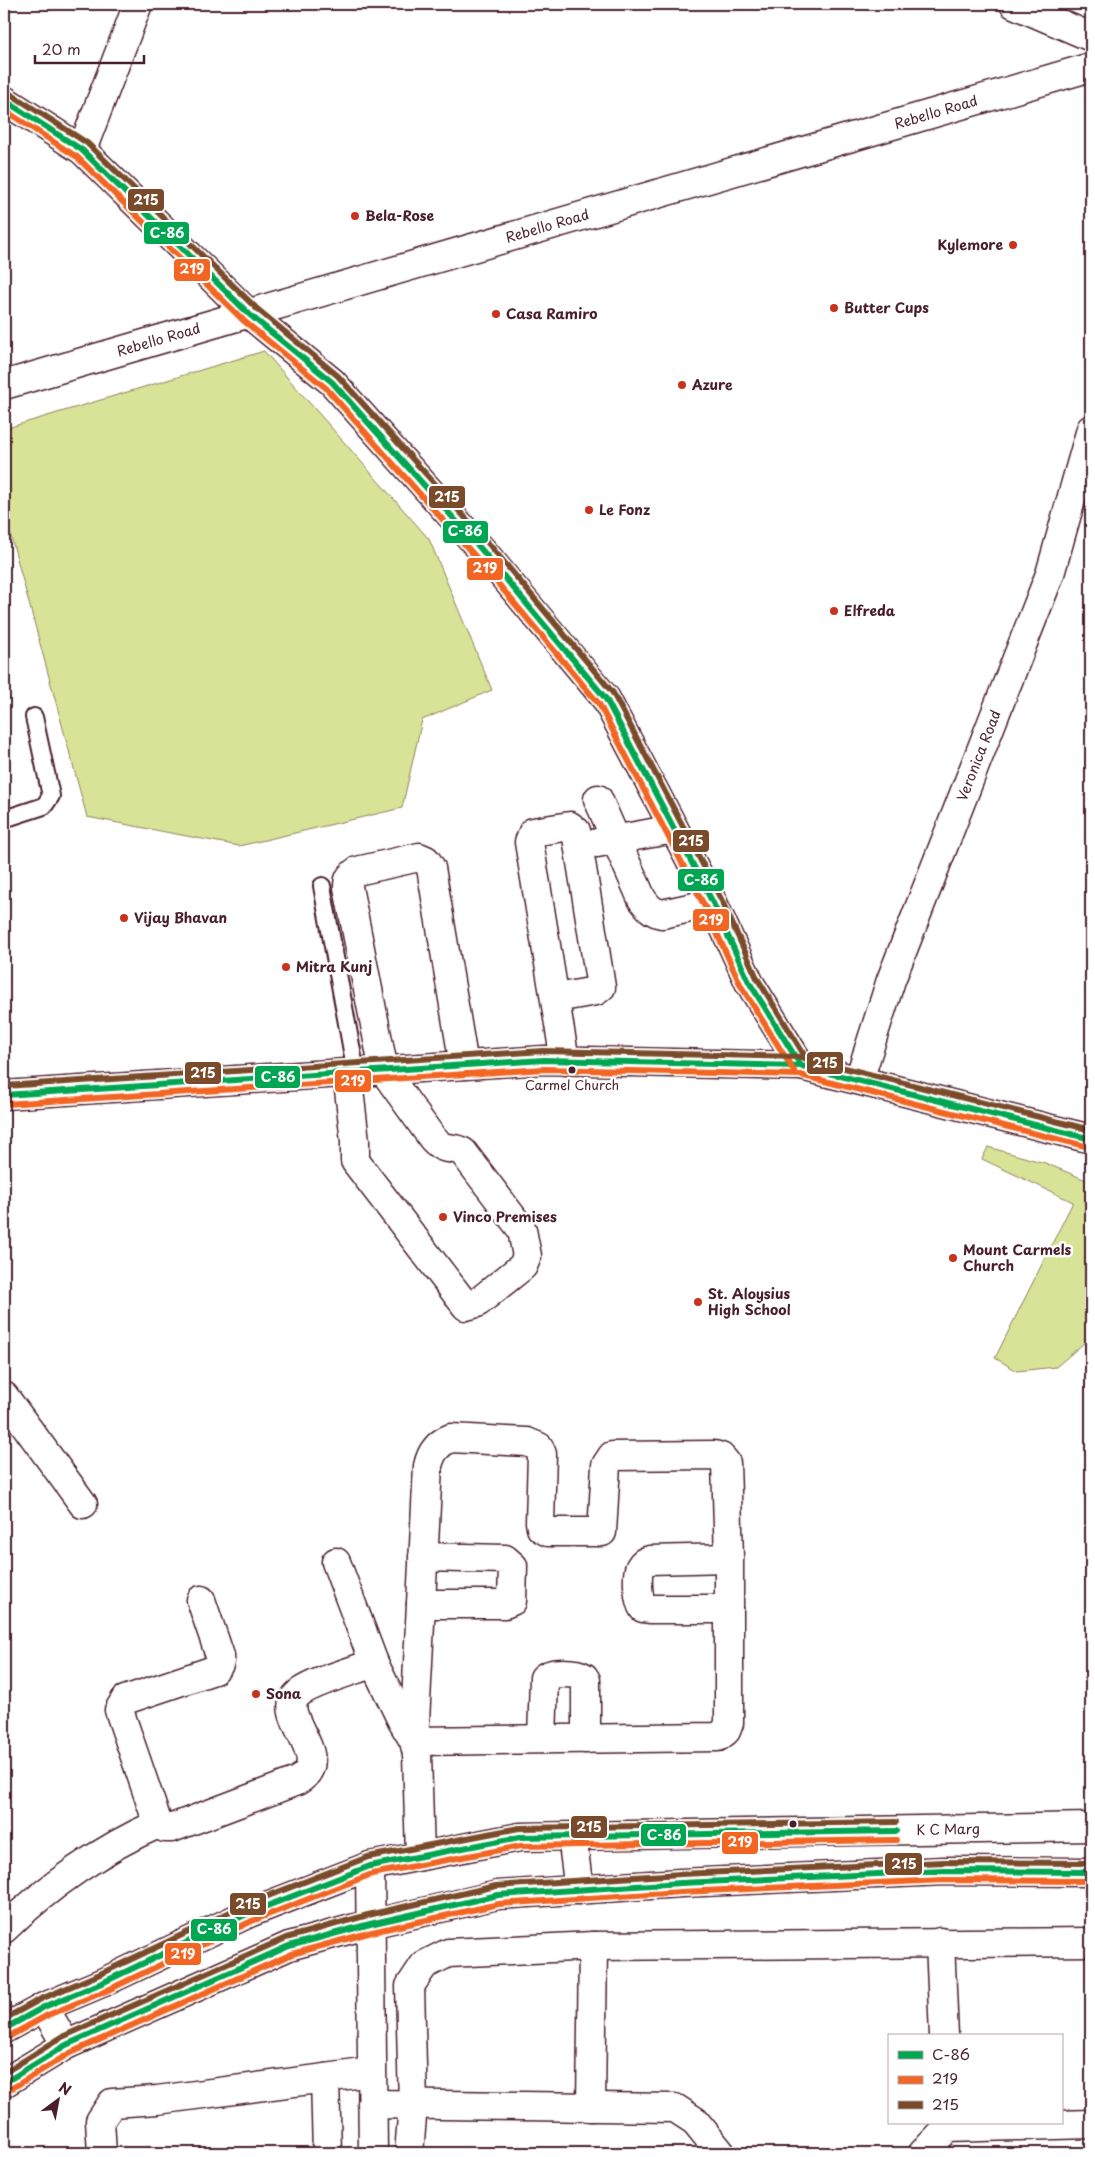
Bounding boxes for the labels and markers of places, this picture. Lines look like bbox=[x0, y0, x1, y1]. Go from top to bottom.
place label: Bela-Rose bbox=[365, 205, 434, 226]
marker: Bela-Rose bbox=[349, 210, 361, 222]
place label: Kylemore bbox=[938, 234, 1003, 255]
marker: Kylemore bbox=[1007, 239, 1019, 251]
place label: Butter Cups bbox=[844, 297, 929, 318]
marker: Butter Cups bbox=[828, 302, 840, 314]
place label: Casa Ramiro bbox=[506, 303, 597, 324]
marker: Casa Ramiro bbox=[490, 308, 502, 320]
place label: Azure bbox=[691, 374, 733, 395]
marker: Azure bbox=[676, 379, 688, 391]
place label: Le Fonz bbox=[599, 499, 650, 520]
marker: Le Fonz bbox=[583, 504, 595, 516]
place label: Elfreda bbox=[844, 600, 896, 621]
marker: Elfreda bbox=[828, 605, 840, 617]
place label: Vijay Bhavan bbox=[134, 907, 227, 928]
marker: Vijay Bhavan bbox=[118, 912, 130, 924]
place label: Mitra Kunj bbox=[296, 956, 373, 977]
marker: Mitra Kunj bbox=[280, 961, 292, 973]
marker: Carmel Church bbox=[567, 1065, 577, 1075]
place label: Carmel Church bbox=[525, 1075, 619, 1094]
place label: Vinco Premises bbox=[453, 1206, 557, 1227]
marker: Vinco Premises bbox=[437, 1211, 449, 1223]
place label: Mount Carmels Church bbox=[963, 1239, 1072, 1276]
marker: Mount Carmels Church bbox=[947, 1252, 959, 1264]
place label: St. Aloysius High School bbox=[708, 1283, 791, 1320]
marker: St. Aloysius High School bbox=[692, 1296, 704, 1308]
place label: Sona bbox=[266, 1683, 302, 1704]
marker: Sona bbox=[250, 1688, 262, 1700]
unlabelled marker bbox=[788, 1819, 798, 1829]

